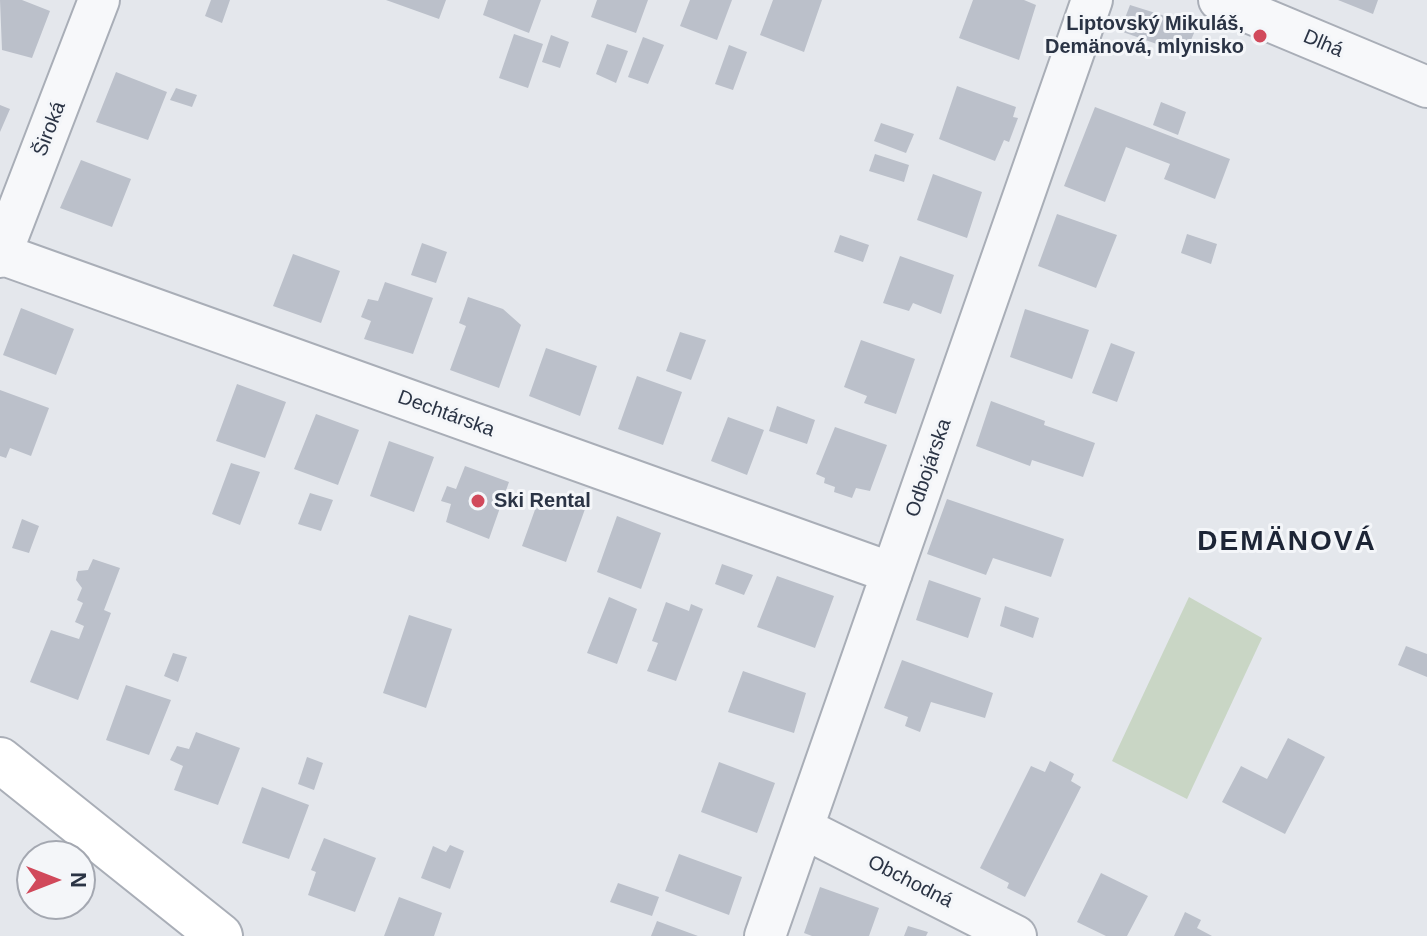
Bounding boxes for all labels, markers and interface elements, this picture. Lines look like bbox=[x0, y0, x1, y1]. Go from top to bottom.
place label: Liptovský Mikuláš, Demänová, mlynisko bbox=[1045, 12, 1244, 59]
street label: Dlhá bbox=[1299, 25, 1347, 63]
marker: Liptovský Mikuláš, Demänová, mlynisko bbox=[1251, 27, 1269, 45]
street label: Široká bbox=[29, 98, 71, 160]
street label: Dechtárska bbox=[394, 385, 498, 443]
street label: Odbojárska bbox=[901, 416, 957, 520]
place label: Ski Rental bbox=[494, 489, 591, 513]
marker: Ski Rental bbox=[469, 492, 487, 510]
district label: DEMÄNOVÁ bbox=[1197, 525, 1377, 559]
north arrow bbox=[16, 840, 96, 920]
street label: Obchodná bbox=[863, 850, 957, 914]
text: N bbox=[66, 872, 91, 888]

